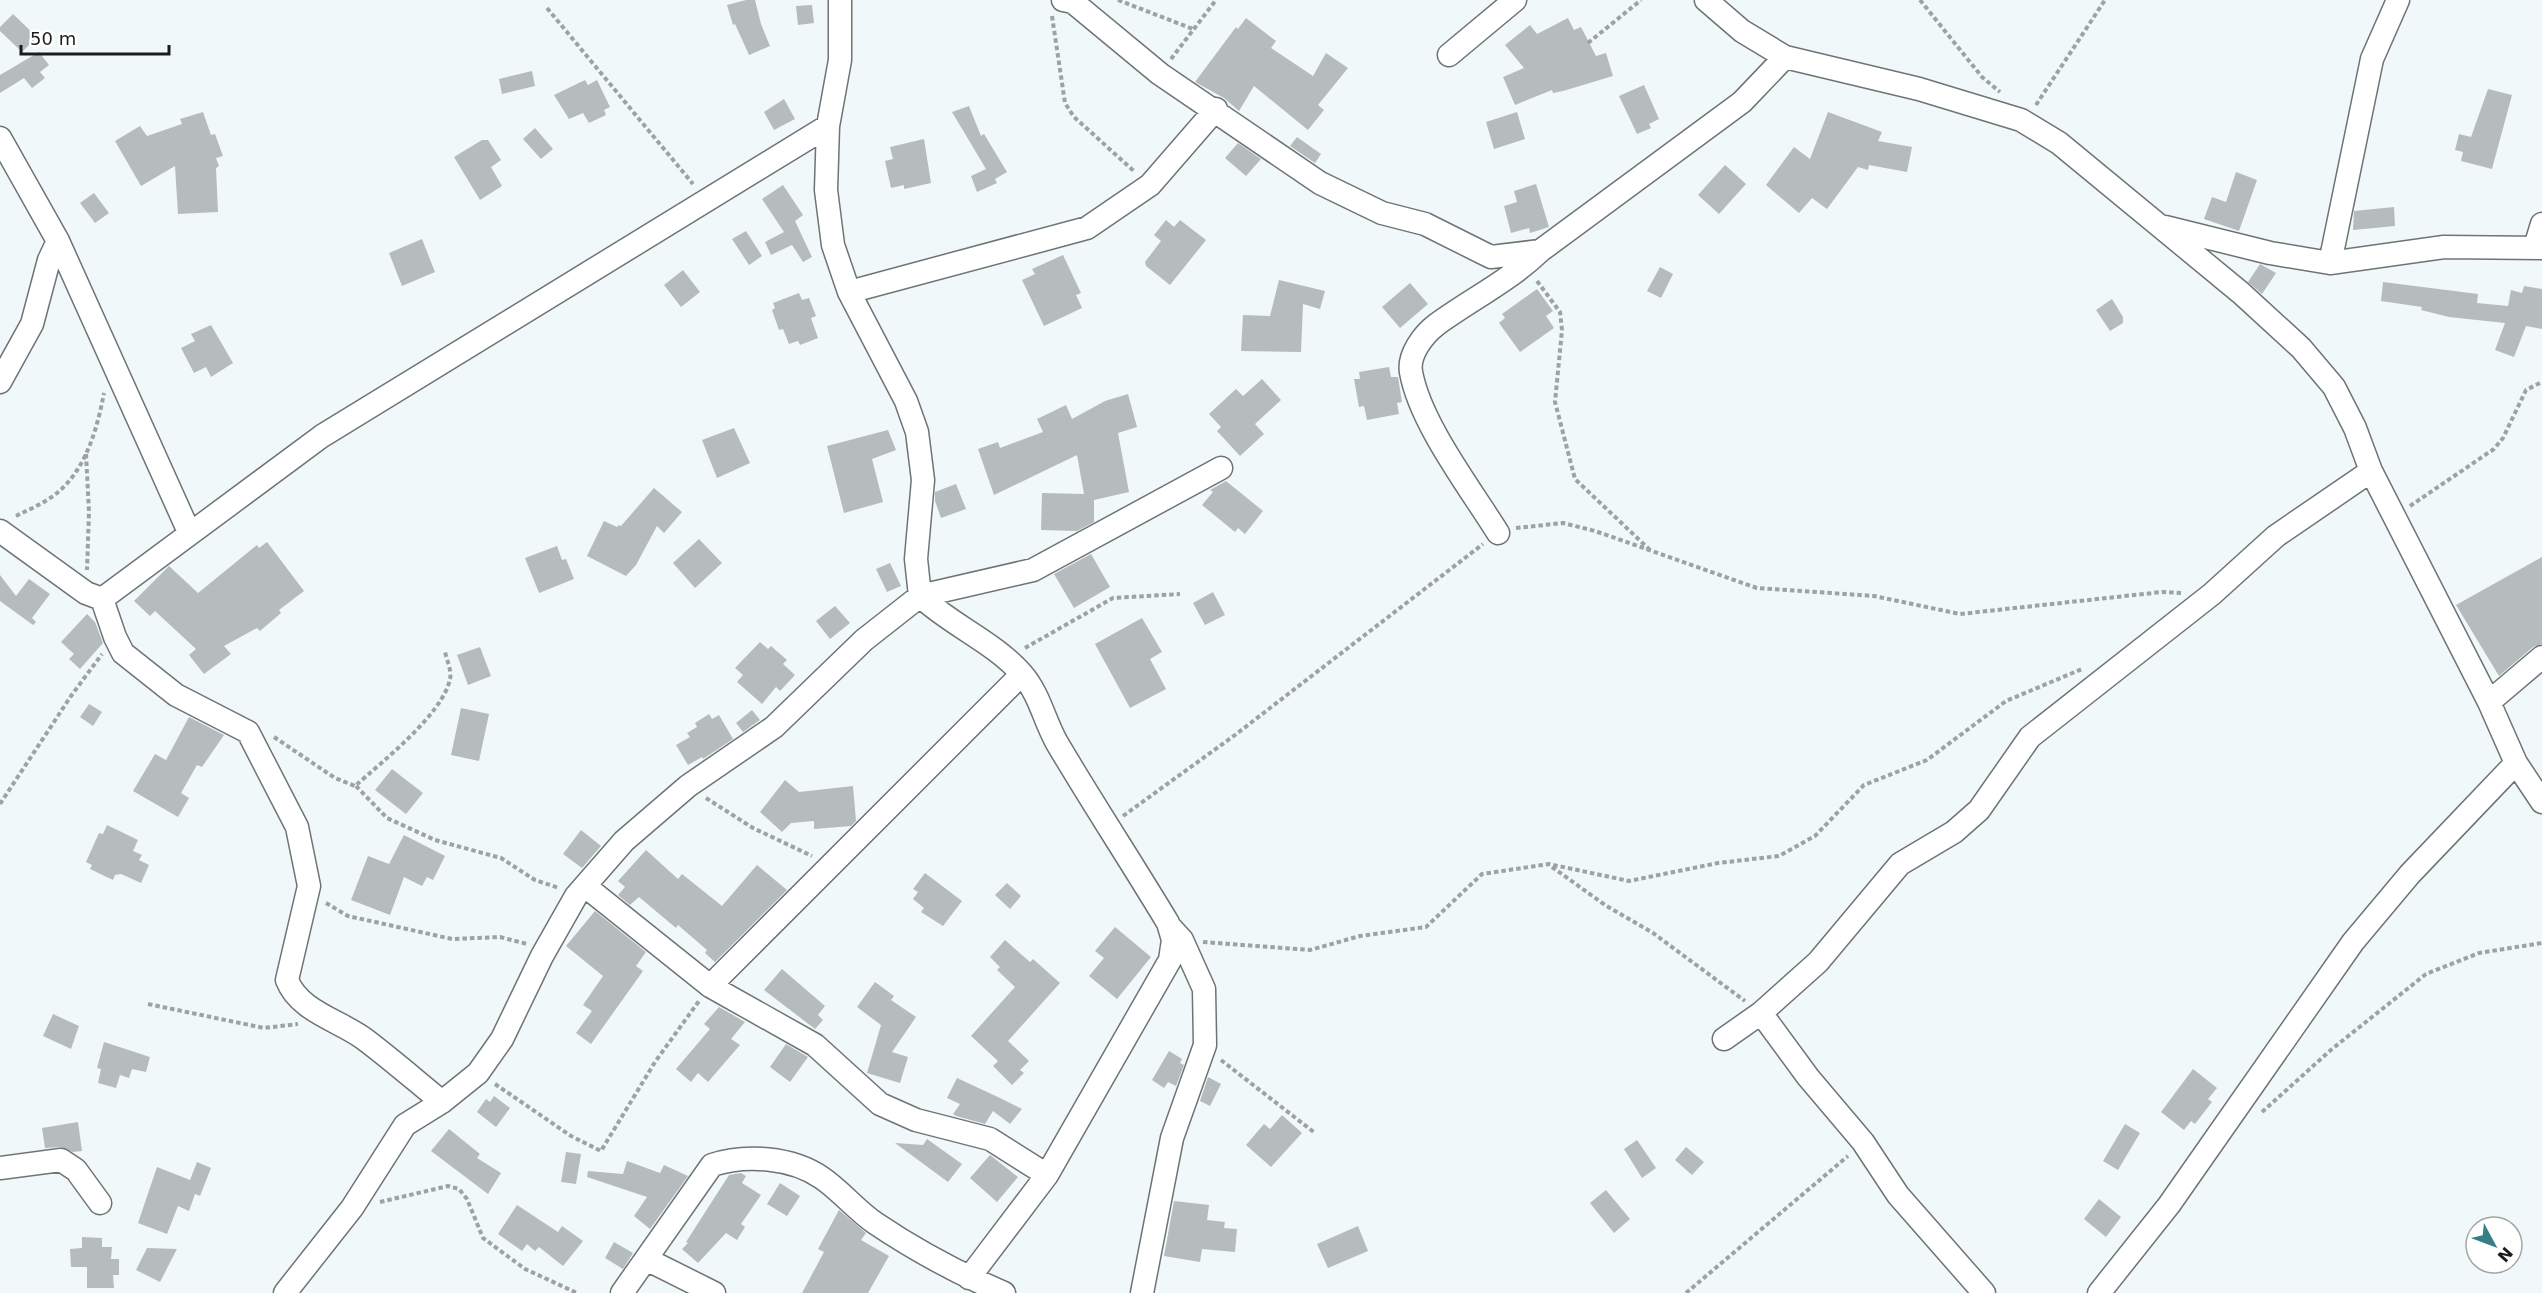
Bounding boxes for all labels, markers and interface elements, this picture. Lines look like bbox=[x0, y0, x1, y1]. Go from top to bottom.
scale bar bbox=[21, 18, 170, 56]
text: 50 m bbox=[30, 28, 76, 49]
north arrow bbox=[2464, 1215, 2524, 1275]
text: N bbox=[2493, 1243, 2517, 1266]

